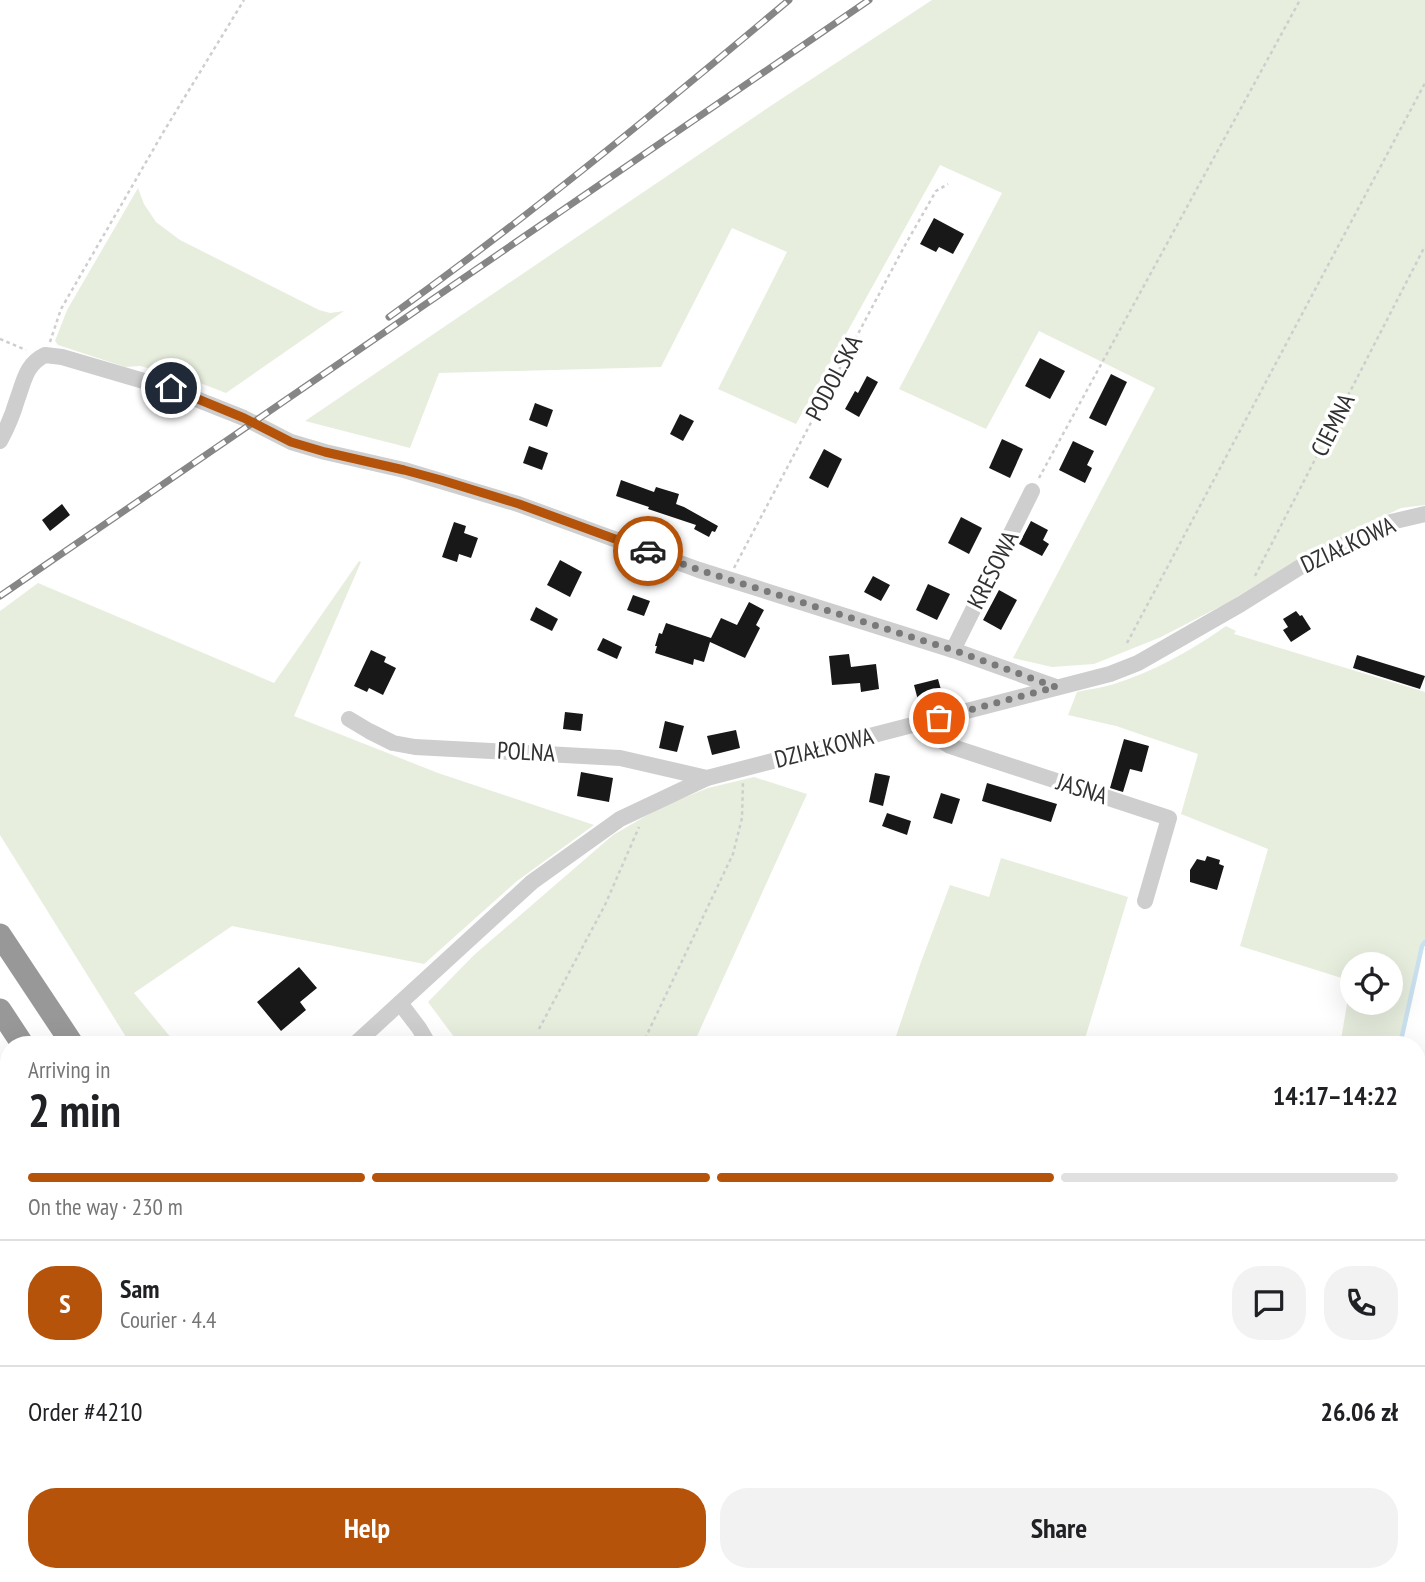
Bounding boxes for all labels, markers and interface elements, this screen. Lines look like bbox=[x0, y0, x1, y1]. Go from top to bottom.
street label: PODOLSKA bbox=[798, 329, 869, 426]
pin bbox=[141, 358, 201, 418]
icon: home bbox=[152, 369, 190, 407]
street label: CIEMNA bbox=[1304, 388, 1362, 461]
street label: DZIAŁKOWA bbox=[1296, 509, 1401, 580]
courier bbox=[613, 516, 683, 586]
street label: KRESOWA bbox=[960, 525, 1026, 614]
icon: car bbox=[629, 532, 667, 570]
pin bbox=[909, 688, 969, 748]
icon: bag bbox=[920, 699, 958, 737]
street label: DZIAŁKOWA bbox=[771, 720, 877, 775]
street label: POLNA bbox=[496, 735, 556, 769]
street label: JASNA bbox=[1052, 765, 1112, 811]
map controls bbox=[1340, 952, 1403, 1015]
button: locate bbox=[1340, 952, 1403, 1015]
text: Arriving in bbox=[28, 1055, 110, 1084]
text: 14:17–14:22 bbox=[1273, 1079, 1398, 1112]
text: 2 min bbox=[28, 1080, 121, 1140]
text: On the way · 230 m bbox=[28, 1192, 183, 1221]
button: chat bbox=[1232, 1266, 1306, 1340]
button: phone bbox=[1324, 1266, 1398, 1340]
text: Sam bbox=[120, 1272, 159, 1305]
text: S bbox=[59, 1287, 71, 1320]
text: Courier · 4.4 bbox=[120, 1305, 216, 1334]
text: Order #4210 bbox=[28, 1395, 143, 1428]
text: 26.06 zł bbox=[1321, 1395, 1398, 1428]
button: Help bbox=[28, 1488, 706, 1568]
button: Share bbox=[720, 1488, 1398, 1568]

